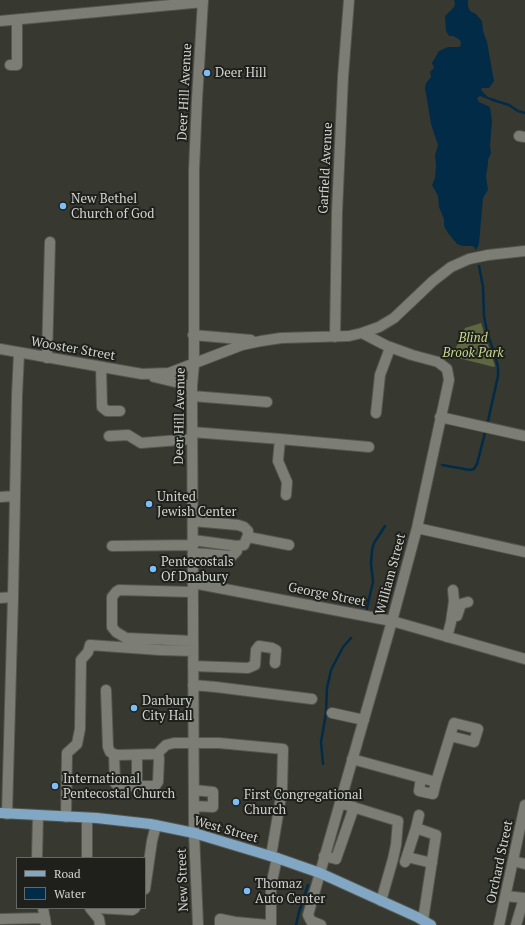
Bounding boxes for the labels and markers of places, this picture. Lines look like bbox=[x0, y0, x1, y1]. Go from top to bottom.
place label: Deer Hill bbox=[215, 65, 267, 81]
marker: Deer Hill bbox=[202, 68, 212, 78]
place label: New Bethel Church of God bbox=[71, 191, 154, 222]
marker: New Bethel Church of God bbox=[58, 201, 68, 211]
place label: United Jewish Center bbox=[157, 489, 236, 520]
marker: United Jewish Center bbox=[144, 499, 154, 509]
place label: Pentecostals Of Dnabury bbox=[161, 554, 234, 585]
marker: Pentecostals Of Dnabury bbox=[148, 564, 158, 574]
place label: Danbury City Hall bbox=[142, 693, 193, 724]
marker: Danbury City Hall bbox=[129, 703, 139, 713]
place label: International Pentecostal Church bbox=[63, 771, 175, 802]
marker: International Pentecostal Church bbox=[50, 781, 60, 791]
place label: First Congregational Church bbox=[244, 787, 362, 818]
marker: First Congregational Church bbox=[231, 797, 241, 807]
place label: Thomaz Auto Center bbox=[255, 876, 325, 907]
marker: Thomaz Auto Center bbox=[242, 886, 252, 896]

